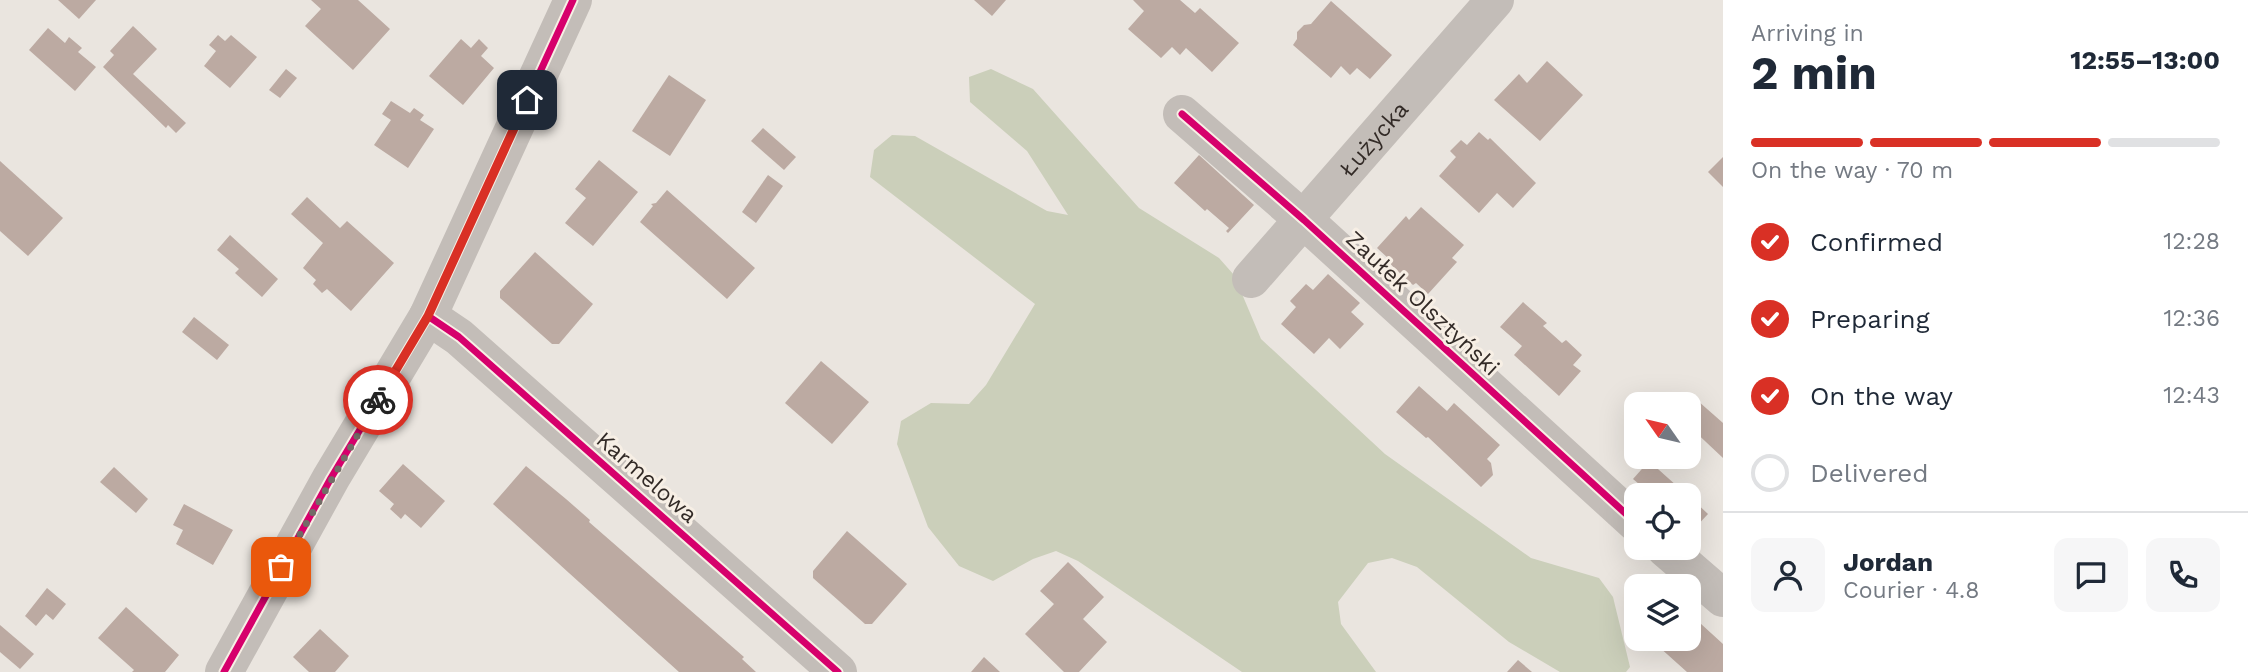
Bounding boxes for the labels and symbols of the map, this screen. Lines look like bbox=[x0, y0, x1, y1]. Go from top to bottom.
pin bbox=[497, 70, 557, 130]
street label: Łużycka bbox=[1334, 96, 1414, 183]
street label: Zaułek Olsztyński bbox=[1340, 225, 1505, 381]
courier bbox=[343, 365, 413, 435]
north arrow bbox=[1624, 392, 1701, 469]
street label: Karmelowa bbox=[591, 426, 703, 529]
pin bbox=[251, 537, 311, 597]

